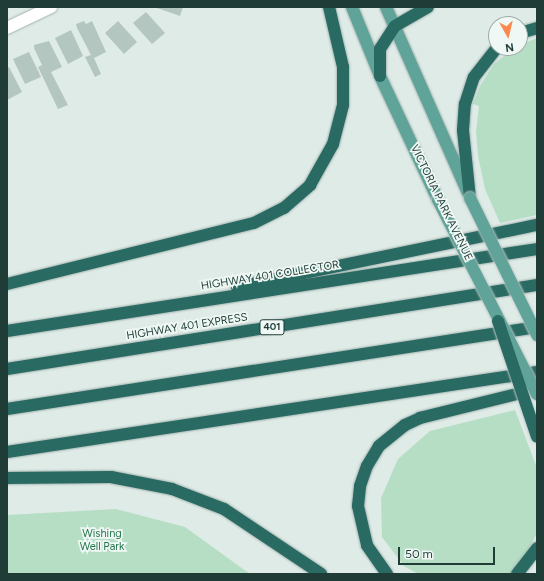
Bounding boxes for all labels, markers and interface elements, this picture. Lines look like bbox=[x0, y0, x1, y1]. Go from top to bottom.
north arrow bbox=[488, 16, 528, 56]
text: N bbox=[504, 40, 515, 54]
street label: VICTORIA PARK AVENUE bbox=[407, 143, 475, 263]
street label: HIGHWAY 401 COLLECTOR bbox=[200, 259, 340, 293]
street label: HIGHWAY 401 EXPRESS bbox=[126, 311, 248, 343]
road number: 401 bbox=[259, 319, 285, 335]
park label: Wishing Well Park bbox=[80, 528, 124, 554]
scale bar bbox=[400, 539, 497, 565]
text: 50 m bbox=[405, 547, 433, 561]

